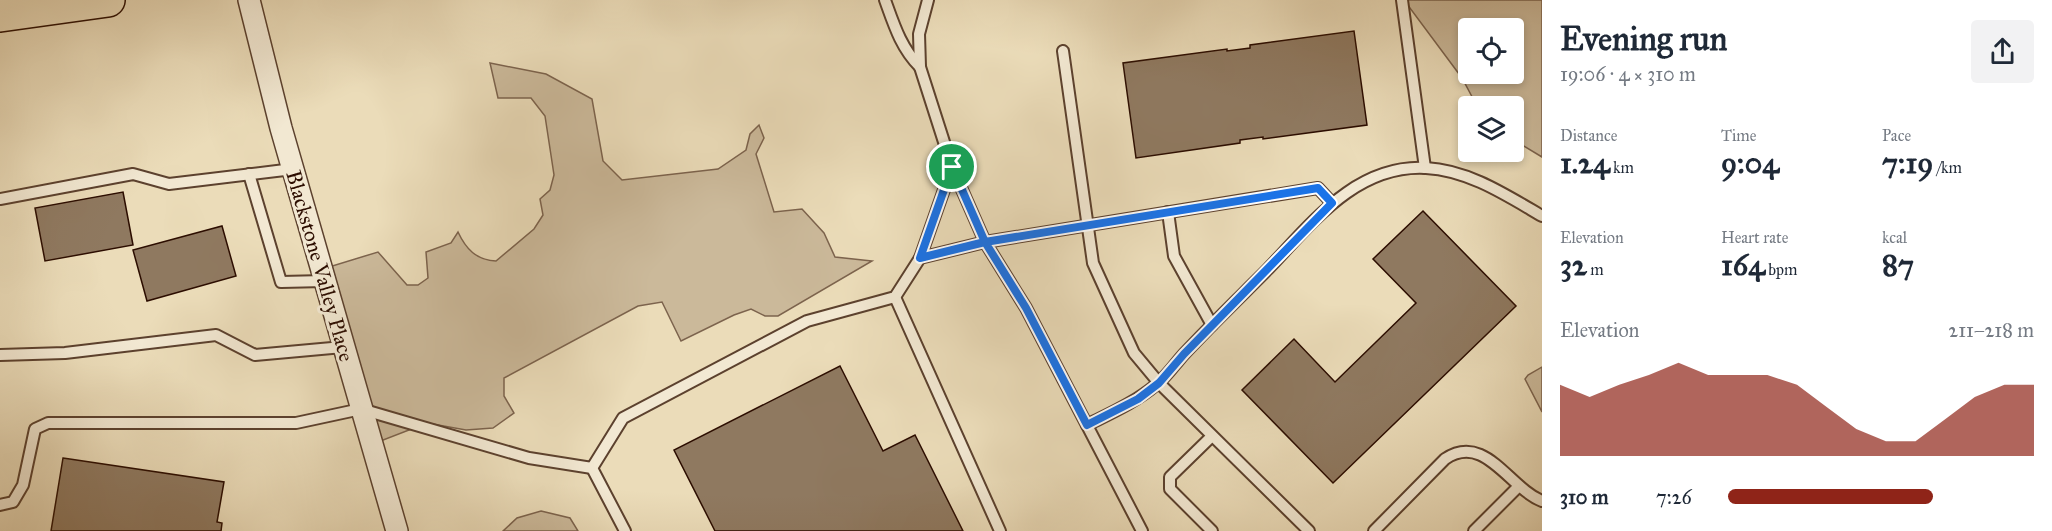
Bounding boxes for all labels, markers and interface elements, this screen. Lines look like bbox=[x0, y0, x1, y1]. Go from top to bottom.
map controls bbox=[1458, 18, 1524, 162]
button: locate bbox=[1458, 18, 1524, 84]
text: Evening run bbox=[1560, 19, 1727, 59]
button: share bbox=[1971, 20, 2034, 83]
text: 19:06 · 4 × 310 m bbox=[1560, 62, 1696, 86]
button: layers bbox=[1458, 96, 1524, 162]
text: Distance bbox=[1560, 126, 1617, 145]
text: Time bbox=[1721, 126, 1756, 145]
text: Pace bbox=[1882, 126, 1911, 145]
pin bbox=[926, 141, 977, 192]
text: 1.24 bbox=[1560, 145, 1610, 181]
text: 9:04 bbox=[1721, 145, 1779, 181]
text: 7:19 bbox=[1882, 145, 1933, 181]
icon: arrive bbox=[935, 150, 968, 183]
text: km bbox=[1610, 158, 1634, 177]
text: /km bbox=[1933, 158, 1962, 177]
street label: Blackstone Valley Place bbox=[280, 167, 360, 365]
text: Elevation bbox=[1560, 228, 1624, 247]
text: Heart rate bbox=[1721, 228, 1788, 247]
text: kcal bbox=[1882, 228, 1907, 247]
text: 32 bbox=[1560, 247, 1587, 283]
text: 164 bbox=[1721, 247, 1765, 283]
text: 87 bbox=[1882, 247, 1914, 283]
text: m bbox=[1587, 260, 1604, 279]
text: bpm bbox=[1765, 260, 1797, 279]
text: Elevation bbox=[1560, 318, 1639, 342]
text: 211–218 m bbox=[1948, 318, 2034, 342]
text: 310 m bbox=[1560, 485, 1609, 509]
text: 7:26 bbox=[1656, 485, 1692, 509]

